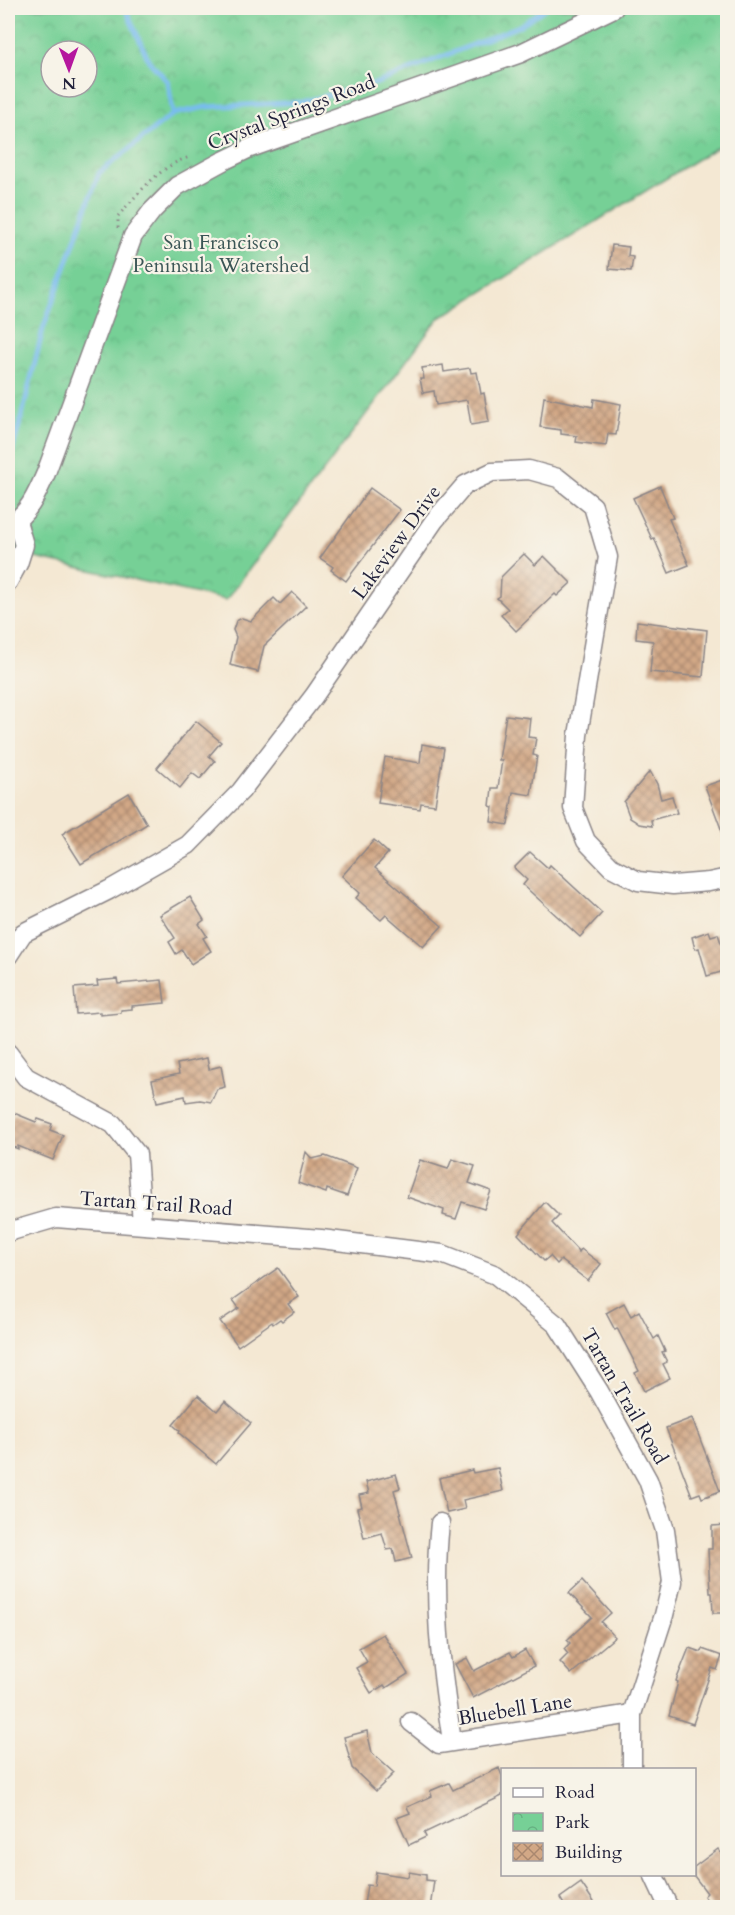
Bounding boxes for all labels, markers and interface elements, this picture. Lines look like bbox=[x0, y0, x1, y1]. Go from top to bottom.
north arrow bbox=[39, 39, 99, 99]
street label: Crystal Springs Road bbox=[204, 68, 379, 157]
text: N bbox=[62, 72, 76, 94]
park label: San Francisco Peninsula Watershed bbox=[133, 229, 310, 279]
street label: Lakeview Drive bbox=[346, 480, 447, 605]
street label: Tartan Trail Road bbox=[79, 1185, 234, 1222]
street label: Tartan Trail Road bbox=[575, 1323, 675, 1470]
street label: Bluebell Lane bbox=[456, 1687, 574, 1732]
legend bbox=[501, 1768, 696, 1876]
text: Road bbox=[555, 1780, 595, 1805]
text: Park bbox=[555, 1810, 590, 1835]
text: Building bbox=[555, 1840, 623, 1865]

